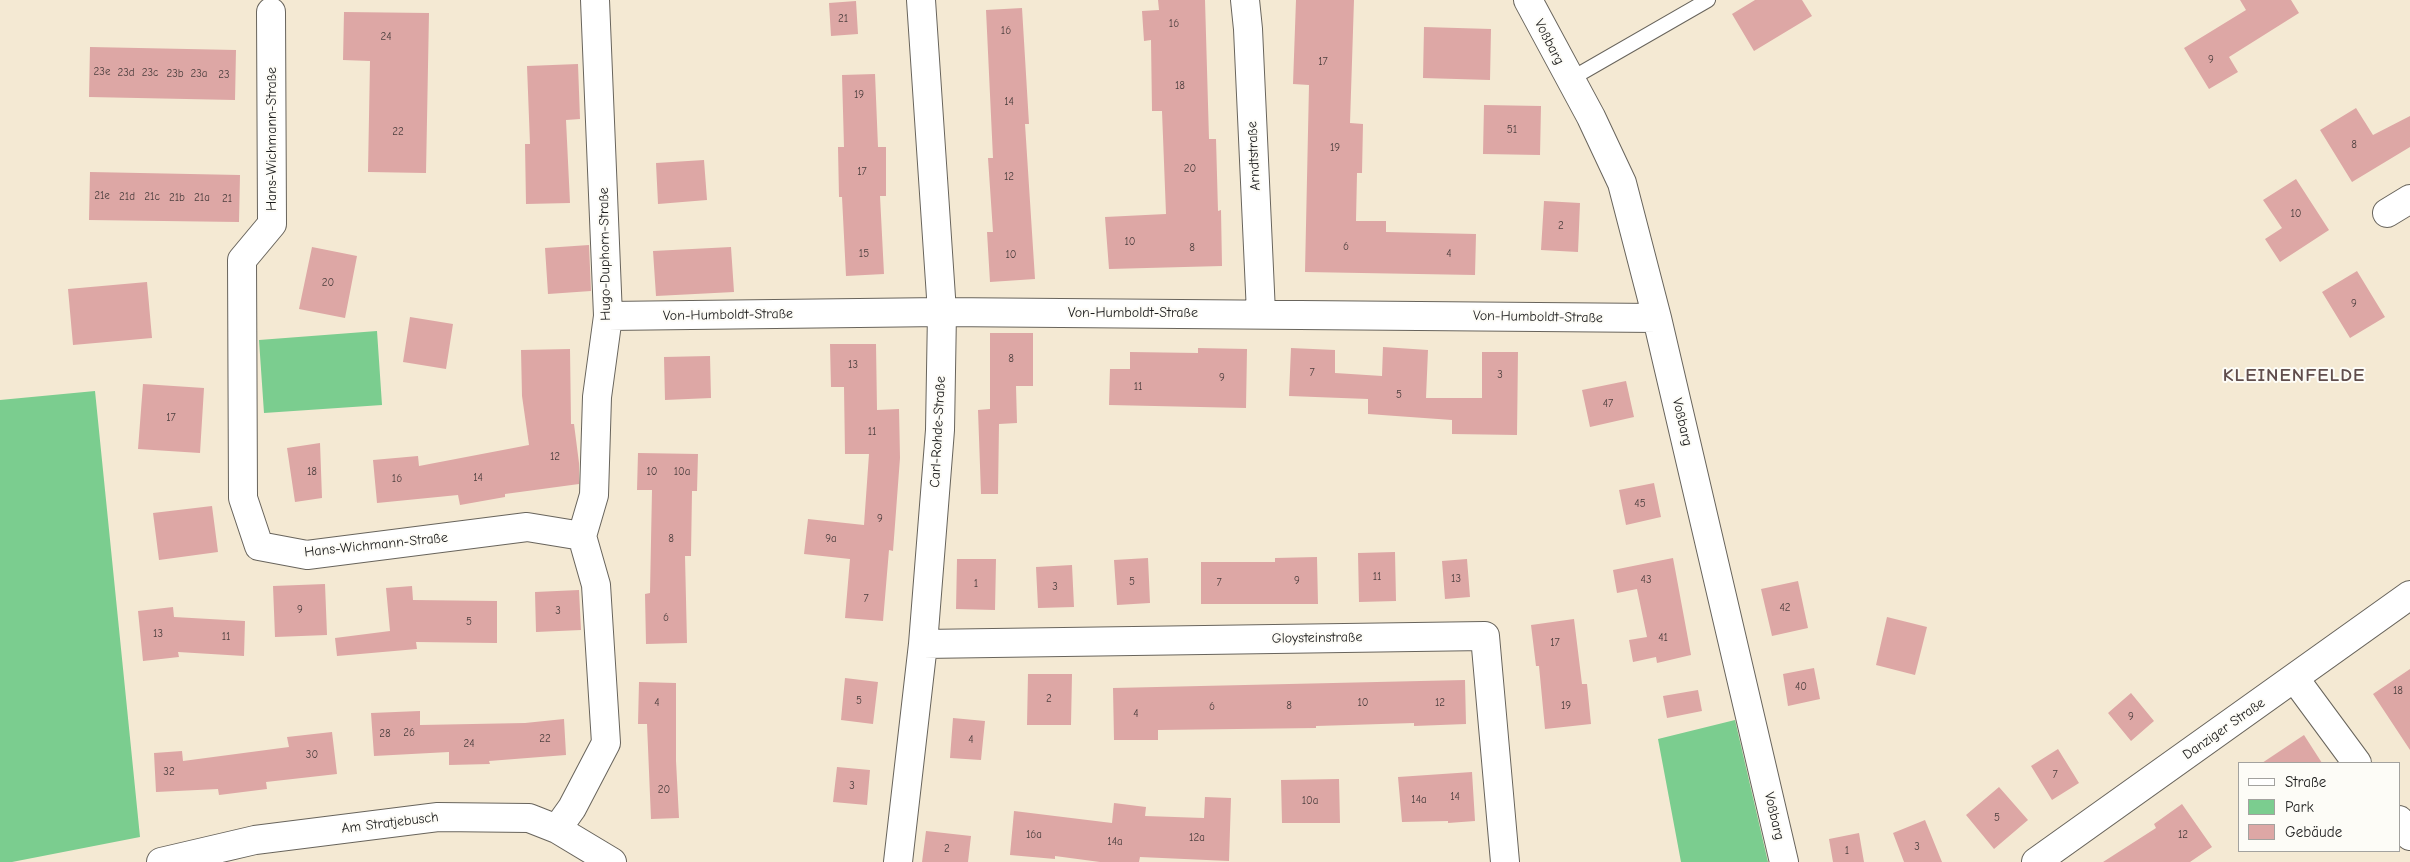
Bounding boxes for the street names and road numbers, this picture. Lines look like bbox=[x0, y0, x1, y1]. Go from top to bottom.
street label: Voßbarg bbox=[1530, 16, 1568, 68]
street label: Hans-Wichmann-Straße bbox=[264, 67, 280, 211]
street label: Arndtstraße bbox=[1244, 121, 1264, 191]
street label: Hugo-Duphorn-Straße bbox=[595, 187, 615, 321]
street label: Von-Humboldt-Straße bbox=[663, 305, 793, 325]
street label: Von-Humboldt-Straße bbox=[1068, 305, 1198, 321]
street label: Von-Humboldt-Straße bbox=[1473, 307, 1603, 327]
street label: Carl-Rohde-Straße bbox=[927, 376, 949, 488]
street label: Voßbarg bbox=[1668, 396, 1696, 448]
street label: Hans-Wichmann-Straße bbox=[303, 529, 449, 561]
street label: Gloysteinstraße bbox=[1271, 629, 1363, 647]
street label: Danziger Straße bbox=[2180, 694, 2268, 764]
street label: Voßbarg bbox=[1760, 790, 1788, 842]
street label: Am Stratjebusch bbox=[341, 809, 439, 837]

